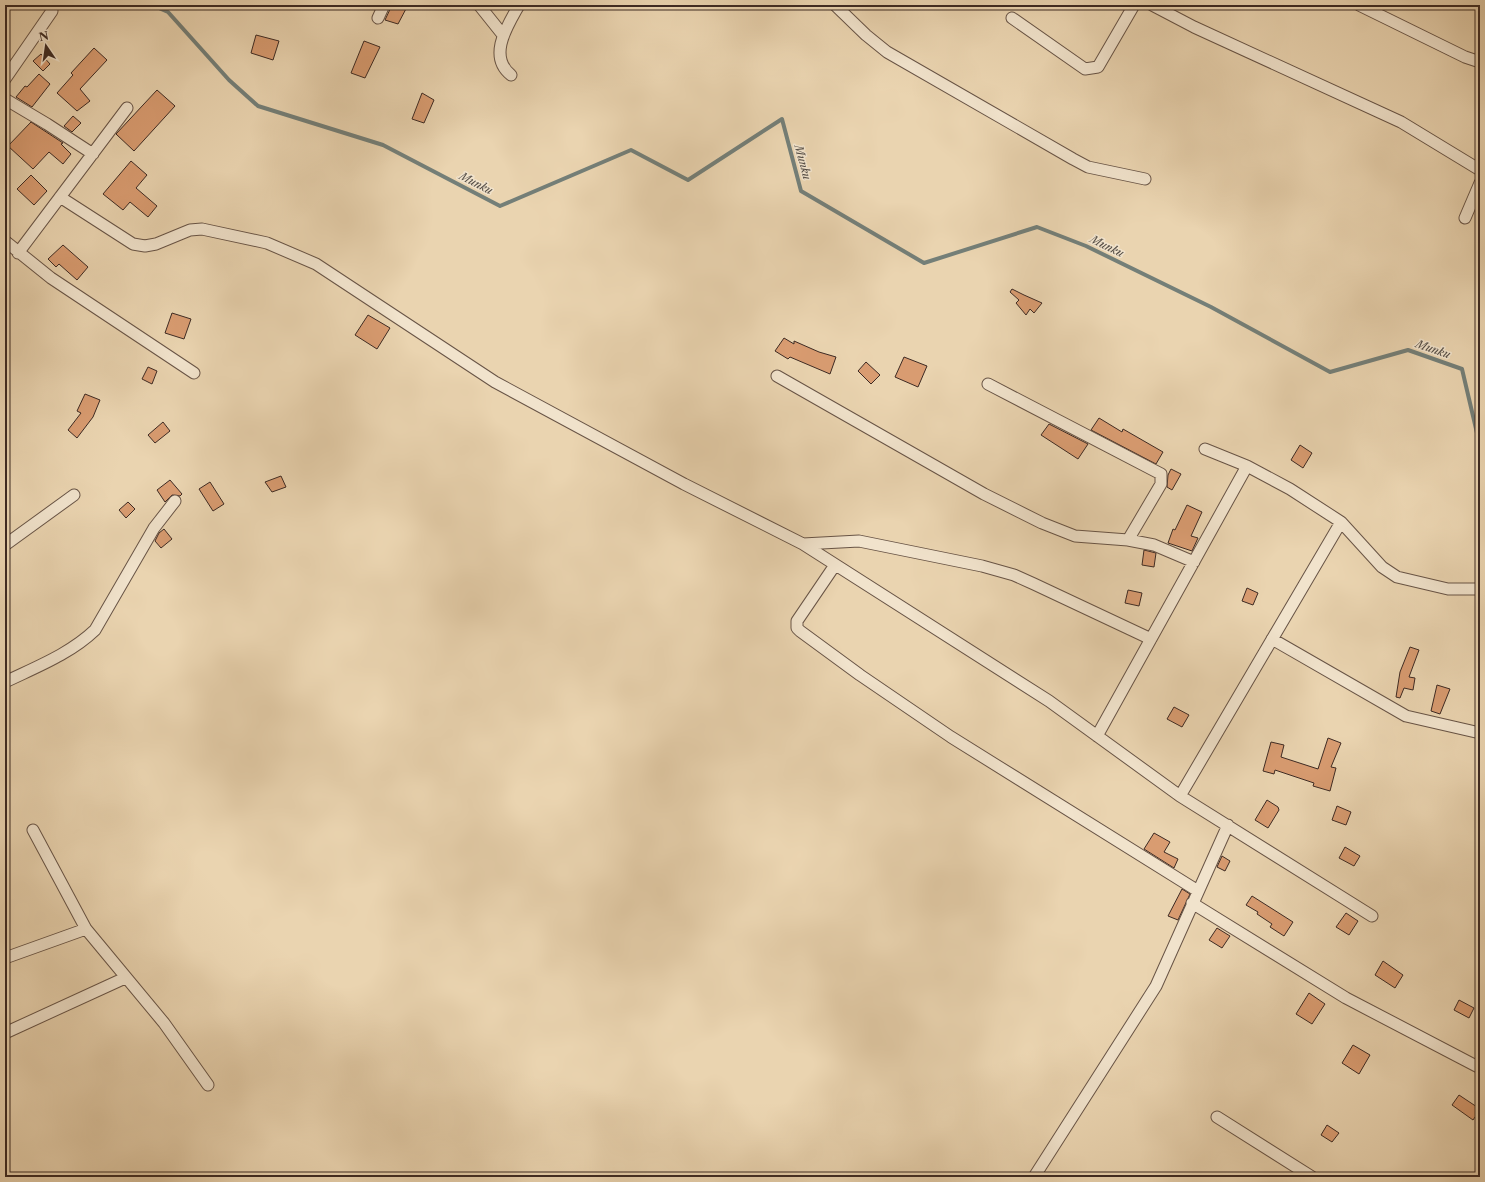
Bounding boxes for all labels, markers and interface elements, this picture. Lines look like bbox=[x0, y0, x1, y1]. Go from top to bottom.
north arrow bbox=[26, 26, 66, 66]
text: N bbox=[38, 28, 50, 44]
water label: Munku bbox=[791, 141, 815, 182]
water label: Munku bbox=[455, 168, 496, 198]
water label: Munku bbox=[1086, 231, 1127, 260]
water label: Munku bbox=[1412, 336, 1453, 362]

